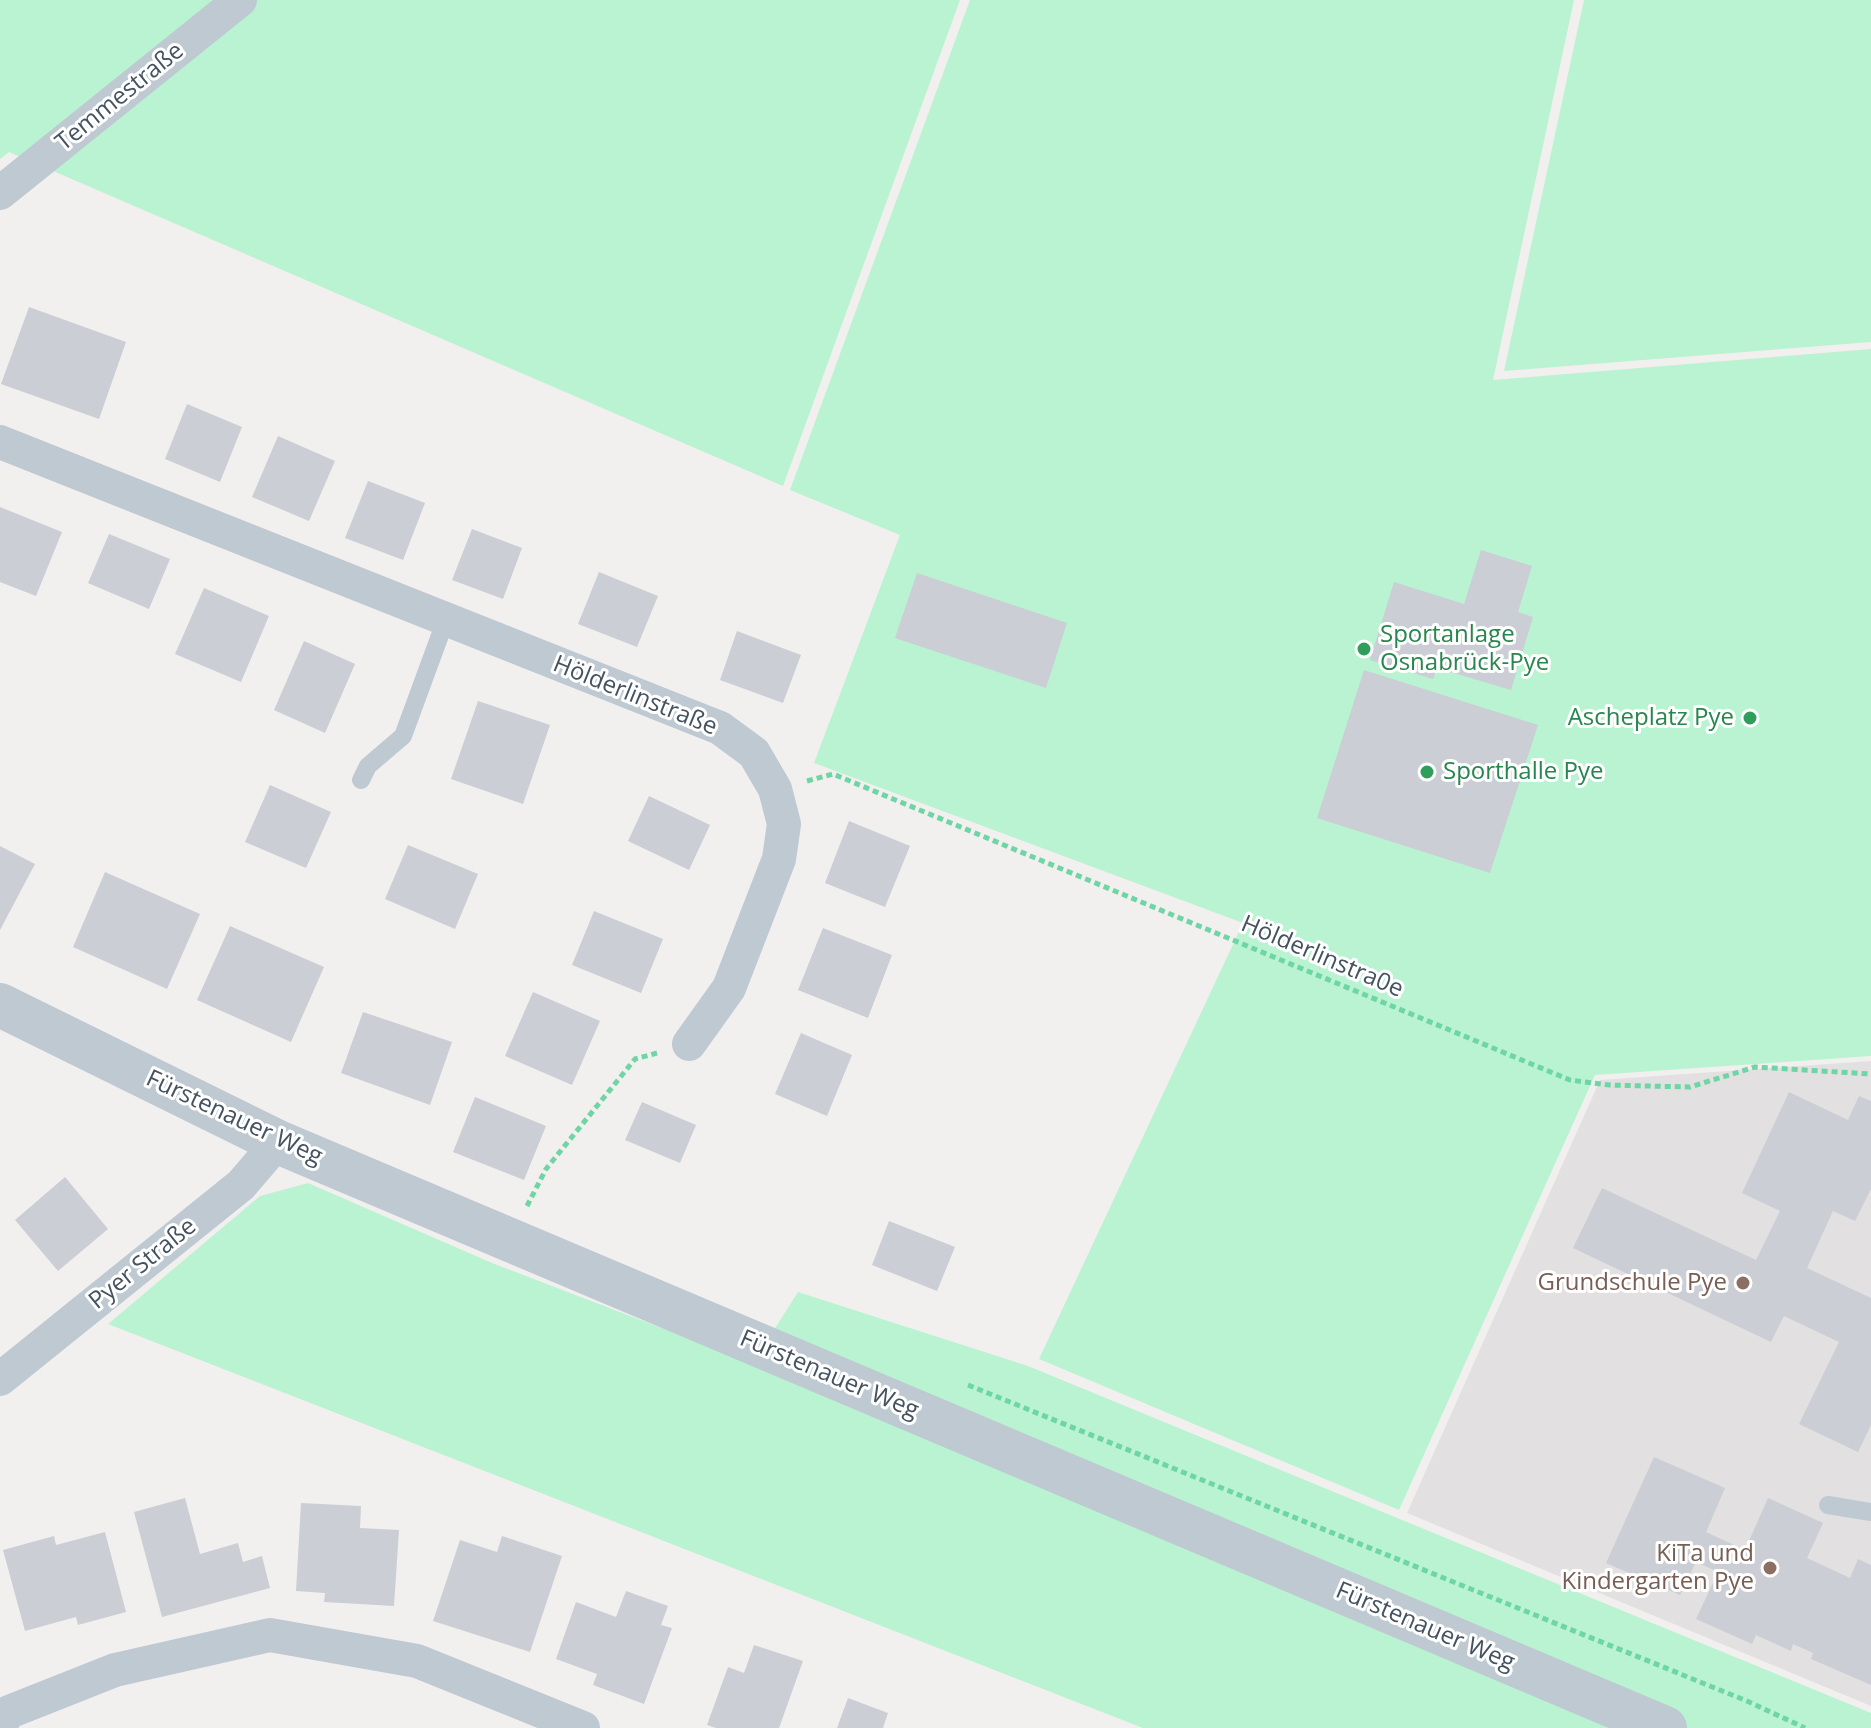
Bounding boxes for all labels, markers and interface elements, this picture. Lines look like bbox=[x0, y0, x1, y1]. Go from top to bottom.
street label: Temmestraße bbox=[50, 37, 190, 157]
place label: Sportanlage Osnabrück-Pye bbox=[1380, 621, 1549, 677]
marker: Sportanlage Osnabrück-Pye bbox=[1355, 640, 1373, 658]
street label: Hölderlinstraße bbox=[549, 650, 721, 742]
place label: Ascheplatz Pye bbox=[1568, 704, 1734, 732]
marker: Ascheplatz Pye bbox=[1741, 709, 1759, 727]
place label: Sporthalle Pye bbox=[1443, 758, 1603, 786]
marker: Sporthalle Pye bbox=[1418, 763, 1436, 781]
street label: Hölderlinstra0e bbox=[1237, 910, 1407, 1004]
street label: Fürstenauer Weg bbox=[141, 1065, 327, 1171]
street label: Pyer Straße bbox=[84, 1212, 202, 1316]
place label: Grundschule Pye bbox=[1538, 1269, 1727, 1297]
marker: Grundschule Pye bbox=[1734, 1274, 1752, 1292]
street label: Fürstenauer Weg bbox=[735, 1324, 923, 1426]
place label: KiTa und Kindergarten Pye bbox=[1561, 1540, 1754, 1596]
marker: KiTa und Kindergarten Pye bbox=[1761, 1559, 1779, 1577]
street label: Fürstenauer Weg bbox=[1331, 1576, 1519, 1678]

